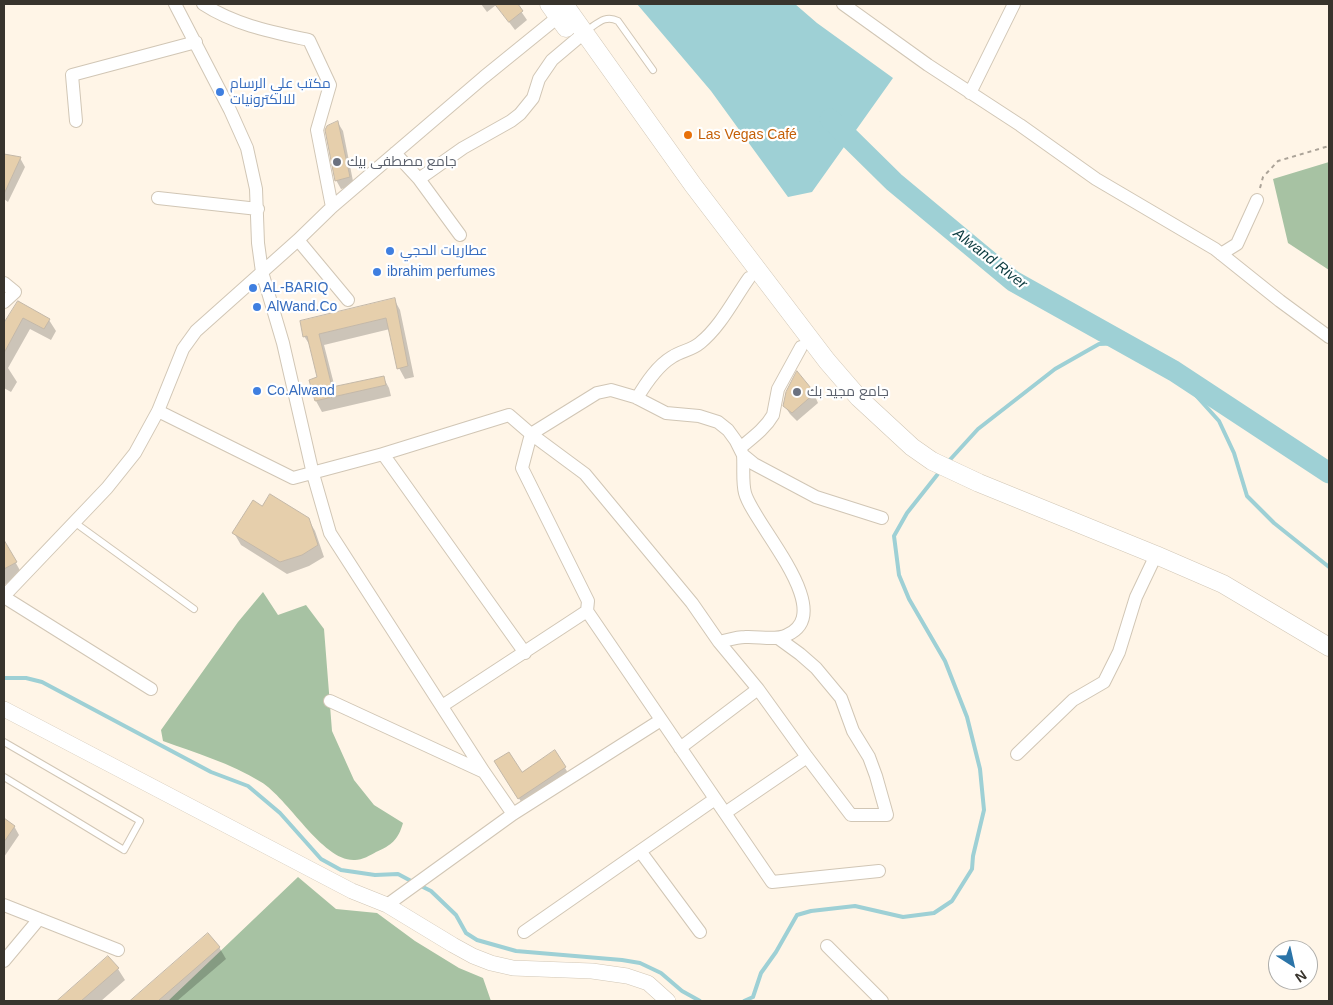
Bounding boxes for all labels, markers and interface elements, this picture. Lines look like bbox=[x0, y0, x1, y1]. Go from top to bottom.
place label: مكتب علي الرسام للالكترونيات bbox=[230, 76, 331, 108]
marker: مكتب علي الرسام للالكترونيات bbox=[214, 86, 226, 98]
place label: Las Vegas Café bbox=[698, 127, 797, 143]
marker: Las Vegas Café bbox=[682, 129, 694, 141]
place label: جامع مصطفى بيك bbox=[347, 154, 457, 170]
marker: جامع مصطفى بيك bbox=[331, 156, 343, 168]
water label: Alwand River bbox=[950, 225, 1030, 293]
place label: عطاريات الحجي bbox=[400, 243, 487, 259]
marker: عطاريات الحجي bbox=[384, 245, 396, 257]
place label: ibrahim perfumes bbox=[387, 264, 495, 280]
marker: ibrahim perfumes bbox=[371, 266, 383, 278]
place label: AL-BARIQ bbox=[263, 280, 328, 296]
marker: AL-BARIQ bbox=[247, 282, 259, 294]
place label: AlWand.Co bbox=[267, 299, 337, 315]
marker: AlWand.Co bbox=[251, 301, 263, 313]
place label: Co.Alwand bbox=[267, 383, 335, 399]
place label: جامع مجيد بك bbox=[807, 384, 889, 400]
marker: Co.Alwand bbox=[251, 385, 263, 397]
marker: جامع مجيد بك bbox=[791, 386, 803, 398]
north arrow bbox=[1268, 940, 1318, 990]
text: N bbox=[1292, 967, 1310, 986]

